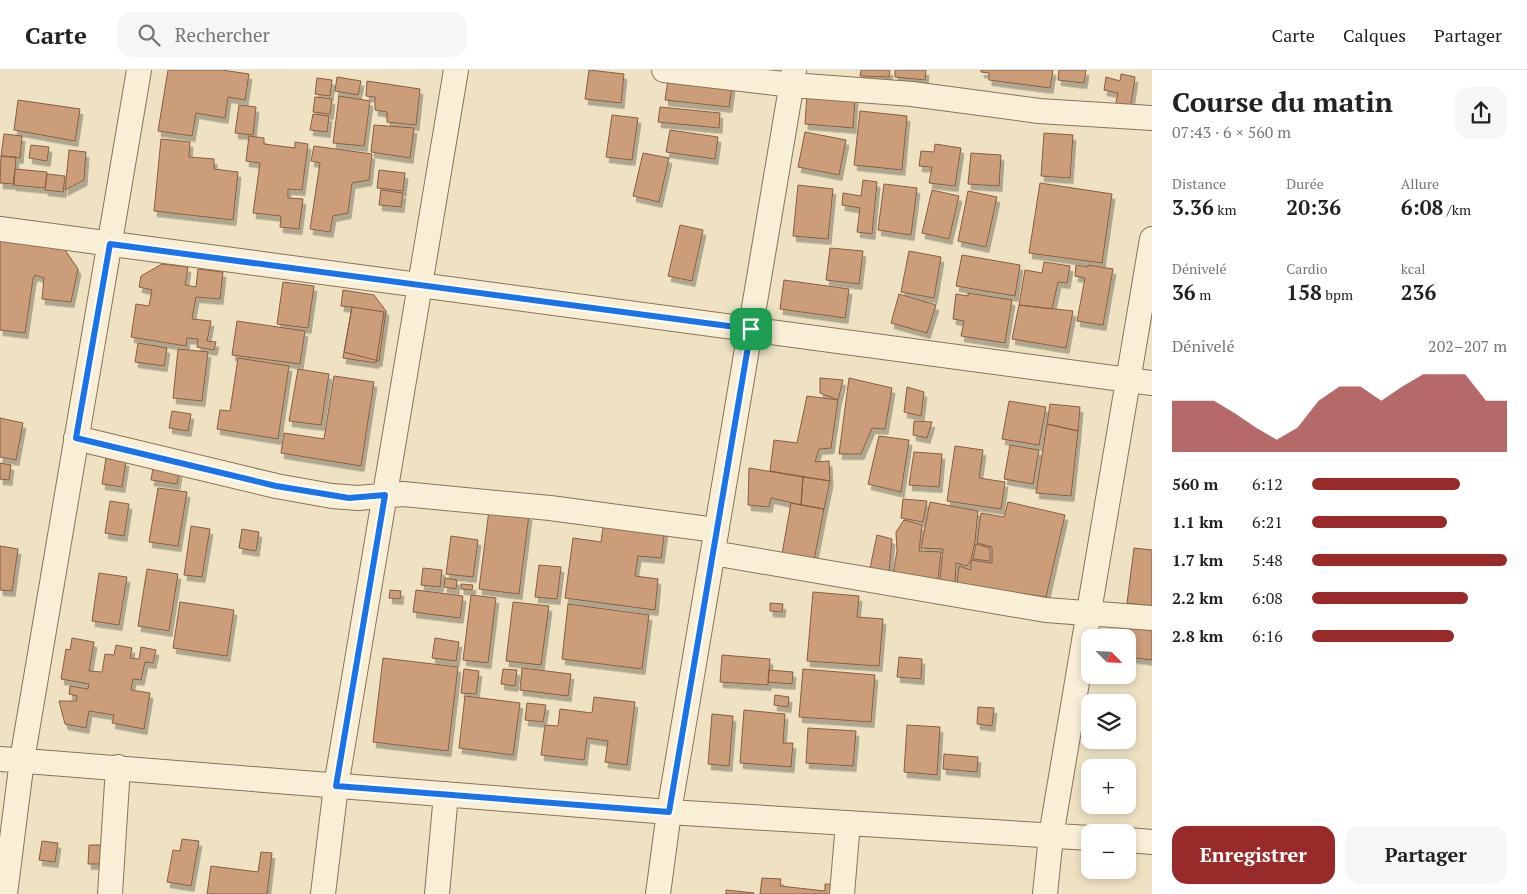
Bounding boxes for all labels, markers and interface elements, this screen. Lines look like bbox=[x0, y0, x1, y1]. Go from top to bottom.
search box bbox=[117, 12, 467, 57]
text: Carte bbox=[25, 19, 87, 51]
icon: search bbox=[135, 21, 163, 49]
text: Rechercher bbox=[175, 22, 270, 47]
text: Carte bbox=[1272, 23, 1315, 47]
text: Calques bbox=[1343, 23, 1406, 47]
text: Partager bbox=[1434, 23, 1502, 47]
text: Course du matin bbox=[1172, 83, 1393, 120]
button: share bbox=[1455, 87, 1507, 139]
text: 07:43 · 6 × 560 m bbox=[1172, 121, 1291, 143]
text: Distance bbox=[1172, 174, 1226, 193]
text: Durée bbox=[1286, 174, 1324, 193]
text: Allure bbox=[1401, 174, 1439, 193]
text: 3.36 bbox=[1172, 193, 1214, 221]
text: 20:36 bbox=[1286, 193, 1341, 221]
text: 6:08 bbox=[1401, 193, 1443, 221]
text: km bbox=[1214, 200, 1237, 219]
text: /km bbox=[1443, 200, 1471, 219]
text: Dénivelé bbox=[1172, 259, 1227, 278]
text: Cardio bbox=[1286, 259, 1328, 278]
text: kcal bbox=[1401, 259, 1426, 278]
text: 36 bbox=[1172, 278, 1196, 306]
text: 158 bbox=[1286, 278, 1322, 306]
text: 236 bbox=[1401, 278, 1436, 306]
text: m bbox=[1196, 285, 1211, 304]
text: bpm bbox=[1322, 285, 1353, 304]
pin bbox=[730, 308, 772, 350]
icon: arrive bbox=[737, 315, 765, 343]
text: Dénivelé bbox=[1172, 335, 1234, 357]
text: 202–207 m bbox=[1428, 335, 1507, 357]
text: 560 m bbox=[1172, 473, 1218, 495]
text: 6:12 bbox=[1252, 473, 1283, 495]
text: 1.1 km bbox=[1172, 511, 1223, 533]
text: 6:21 bbox=[1252, 511, 1283, 533]
text: 1.7 km bbox=[1172, 549, 1223, 571]
text: 5:48 bbox=[1252, 549, 1283, 571]
text: 2.2 km bbox=[1172, 587, 1223, 609]
text: 6:08 bbox=[1252, 587, 1283, 609]
text: 2.8 km bbox=[1172, 625, 1223, 647]
text: 6:16 bbox=[1252, 625, 1283, 647]
north arrow bbox=[1081, 629, 1136, 684]
map controls bbox=[1081, 629, 1136, 879]
button: layers bbox=[1081, 694, 1136, 749]
button: + bbox=[1081, 759, 1136, 814]
button: − bbox=[1081, 824, 1136, 879]
button: Enregistrer bbox=[1172, 826, 1335, 884]
button: Partager bbox=[1345, 826, 1507, 884]

